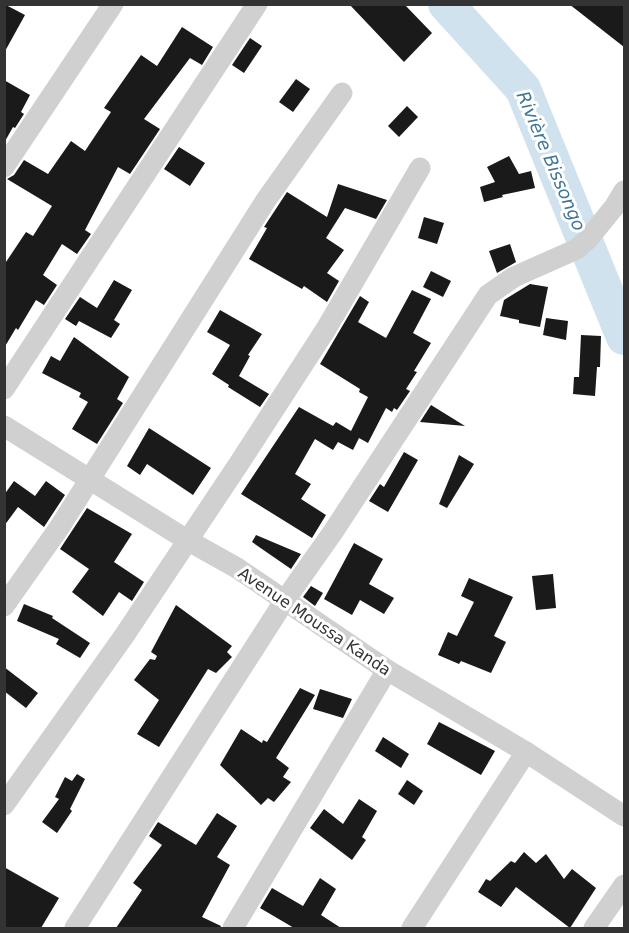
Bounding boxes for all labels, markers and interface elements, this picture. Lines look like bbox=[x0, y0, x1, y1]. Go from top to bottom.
water label: Rivière Bissongo bbox=[513, 88, 590, 234]
street label: Avenue Moussa Kanda bbox=[235, 563, 395, 680]

